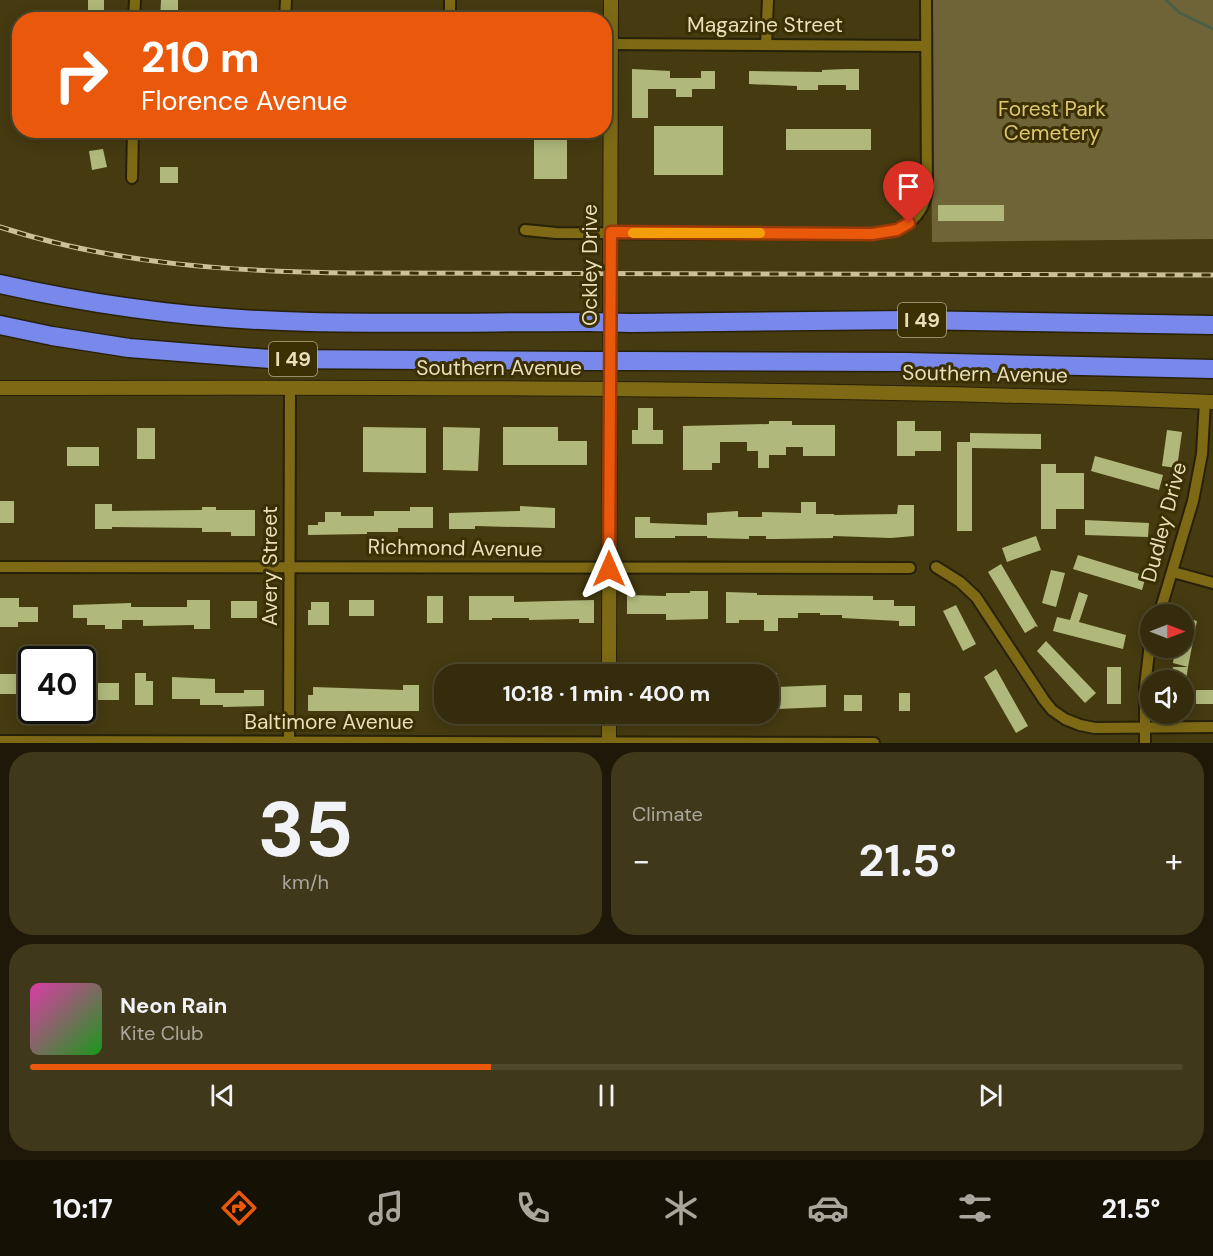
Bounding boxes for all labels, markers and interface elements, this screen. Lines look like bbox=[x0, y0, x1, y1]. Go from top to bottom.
street label: Magazine Street bbox=[687, 11, 843, 39]
text: 210 m bbox=[141, 30, 259, 85]
icon: right bbox=[42, 36, 120, 114]
text: Florence Avenue bbox=[141, 83, 348, 118]
park label: Forest Park Cemetery bbox=[998, 95, 1106, 147]
pin bbox=[883, 161, 934, 223]
icon: arrive bbox=[892, 170, 925, 203]
street label: Ockley Drive bbox=[576, 204, 604, 326]
road number: I 49 bbox=[898, 303, 946, 337]
road number: I 49 bbox=[269, 342, 317, 376]
street label: Southern Avenue bbox=[416, 354, 582, 382]
street label: Southern Avenue bbox=[902, 359, 1068, 389]
street label: Dudley Drive bbox=[1135, 459, 1193, 585]
street label: Avery Street bbox=[256, 506, 284, 626]
street label: Richmond Avenue bbox=[367, 532, 543, 564]
position arrow bbox=[577, 537, 641, 601]
north arrow bbox=[1140, 604, 1194, 658]
map controls bbox=[1140, 604, 1194, 724]
speed limit sign: 40 bbox=[18, 646, 96, 724]
button: sound bbox=[1140, 670, 1194, 724]
text: 10:18 · 1 min · 400 m bbox=[503, 679, 710, 708]
street label: Baltimore Avenue bbox=[244, 708, 414, 736]
text: 35 bbox=[258, 779, 353, 880]
text: Climate bbox=[632, 801, 703, 827]
text: 21.5° bbox=[858, 831, 957, 890]
text: − bbox=[632, 839, 650, 882]
text: + bbox=[1165, 839, 1183, 882]
text: km/h bbox=[282, 869, 329, 895]
text: Neon Rain bbox=[120, 991, 227, 1020]
text: Kite Club bbox=[120, 1020, 204, 1046]
icon: previous bbox=[206, 1079, 239, 1112]
icon: pause bbox=[590, 1079, 623, 1112]
icon: next bbox=[974, 1079, 1007, 1112]
icon: directions bbox=[218, 1187, 260, 1229]
icon: music bbox=[365, 1187, 407, 1229]
icon: phone bbox=[512, 1187, 554, 1229]
icon: climate bbox=[660, 1187, 702, 1229]
icon: car bbox=[807, 1187, 849, 1229]
icon: filters bbox=[954, 1187, 996, 1229]
text: 10:17 bbox=[53, 1191, 113, 1226]
text: 21.5° bbox=[1102, 1191, 1160, 1226]

